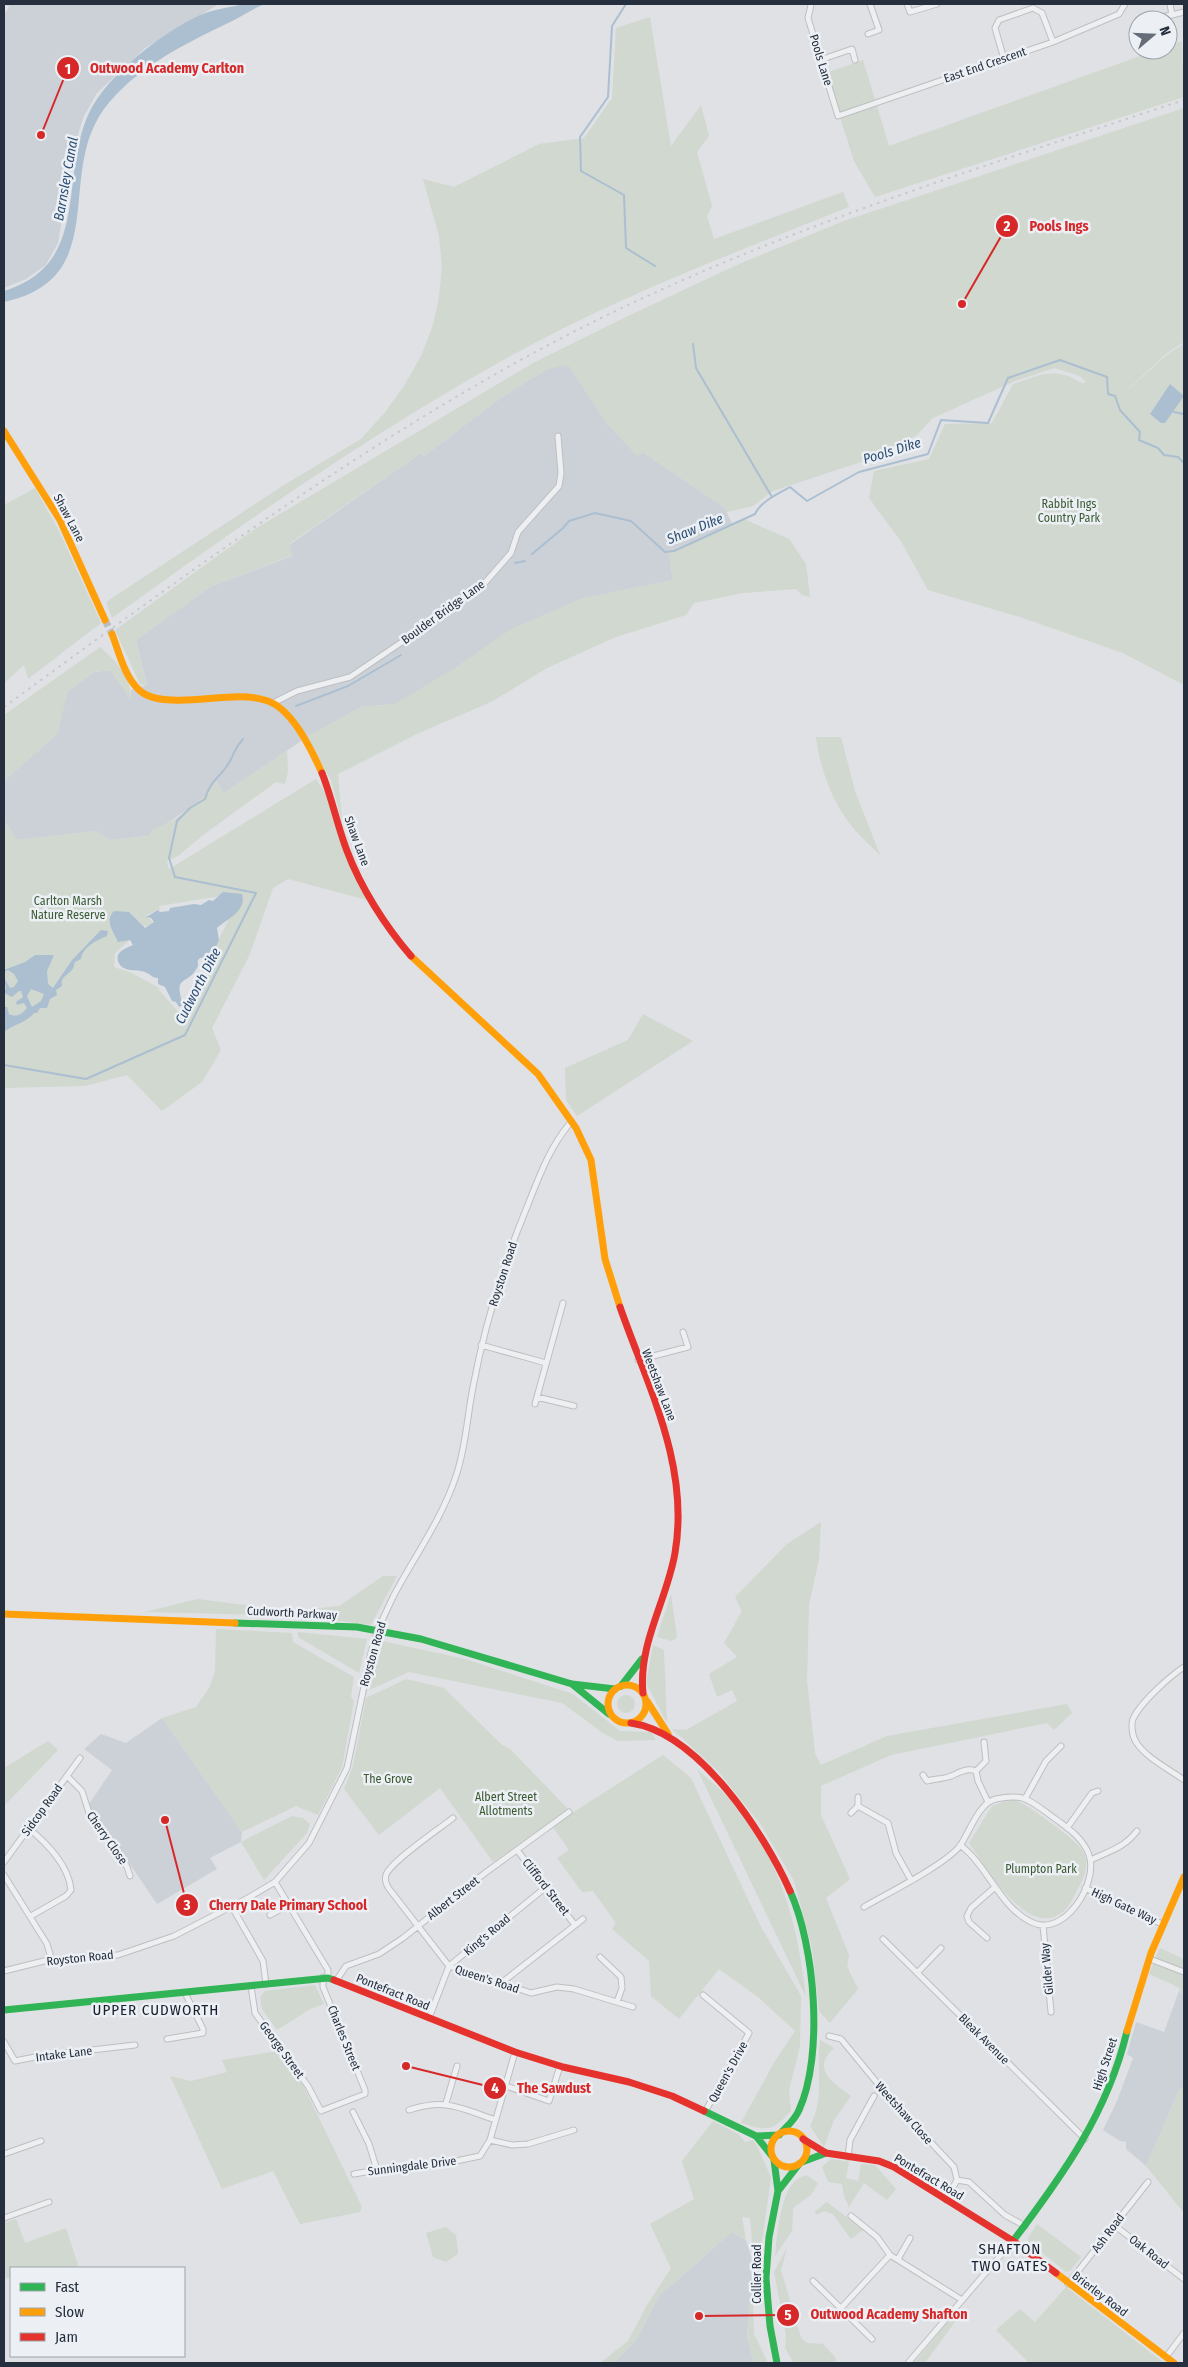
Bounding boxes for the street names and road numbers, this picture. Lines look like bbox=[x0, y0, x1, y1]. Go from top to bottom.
street label: Pools Lane bbox=[807, 33, 835, 87]
street label: East End Crescent bbox=[942, 44, 1028, 86]
street label: Shaw Lane bbox=[51, 492, 87, 544]
street label: Boulder Bridge Lane bbox=[399, 577, 487, 647]
street label: Shaw Lane bbox=[342, 814, 373, 868]
street label: Royston Road bbox=[486, 1240, 520, 1308]
street label: Weetshaw Lane bbox=[639, 1347, 679, 1423]
street label: Cudworth Parkway bbox=[247, 1604, 338, 1622]
street label: Royston Road bbox=[357, 1620, 389, 1688]
street label: Sidcop Road bbox=[18, 1781, 66, 1839]
street label: Cherry Close bbox=[84, 1809, 130, 1867]
street label: Clifford Street bbox=[519, 1856, 573, 1918]
street label: Albert Street bbox=[424, 1873, 482, 1923]
street label: High Gate Way bbox=[1089, 1885, 1159, 1927]
street label: King's Road bbox=[461, 1911, 513, 1959]
street label: Gilder Way bbox=[1038, 1942, 1056, 1996]
street label: Royston Road bbox=[46, 1948, 114, 1968]
street label: Queen's Road bbox=[453, 1962, 521, 1996]
street label: Pontefract Road bbox=[354, 1971, 432, 2013]
street label: Charles Street bbox=[325, 2003, 363, 2073]
street label: Bleak Avenue bbox=[956, 2011, 1012, 2067]
street label: George Street bbox=[257, 2019, 307, 2081]
street label: High Street bbox=[1090, 2036, 1120, 2092]
street label: Queen's Drive bbox=[706, 2039, 751, 2105]
street label: Intake Lane bbox=[35, 2044, 93, 2064]
street label: Weetshaw Close bbox=[872, 2079, 936, 2147]
street label: Pontefract Road bbox=[892, 2151, 966, 2203]
street label: Sunningdale Drive bbox=[367, 2154, 457, 2178]
street label: Ash Road bbox=[1089, 2211, 1127, 2255]
street label: Oak Road bbox=[1126, 2232, 1172, 2272]
street label: Collier Road bbox=[750, 2244, 764, 2304]
street label: Brierley Road bbox=[1069, 2269, 1131, 2319]

